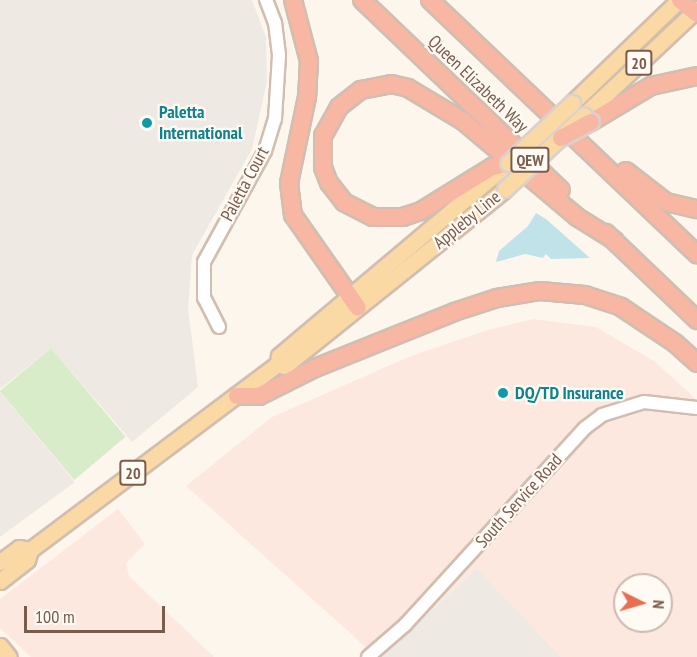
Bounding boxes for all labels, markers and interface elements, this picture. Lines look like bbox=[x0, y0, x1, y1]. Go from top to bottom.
street label: Queen Elizabeth Way bbox=[423, 31, 533, 137]
road number: 20 bbox=[624, 50, 654, 76]
place label: Paletta International bbox=[159, 102, 242, 144]
marker: Paletta International bbox=[140, 116, 154, 130]
street label: Paletta Court bbox=[216, 143, 274, 225]
road number: QEW bbox=[509, 147, 551, 173]
street label: Appleby Line bbox=[429, 186, 505, 254]
place label: DQ/TD Insurance bbox=[515, 382, 624, 404]
marker: DQ/TD Insurance bbox=[496, 386, 510, 400]
street label: South Service Road bbox=[471, 450, 567, 552]
road number: 20 bbox=[118, 460, 148, 486]
north arrow bbox=[613, 573, 673, 633]
scale bar bbox=[27, 594, 168, 632]
text: N bbox=[649, 599, 669, 610]
text: 100 m bbox=[35, 605, 75, 628]

